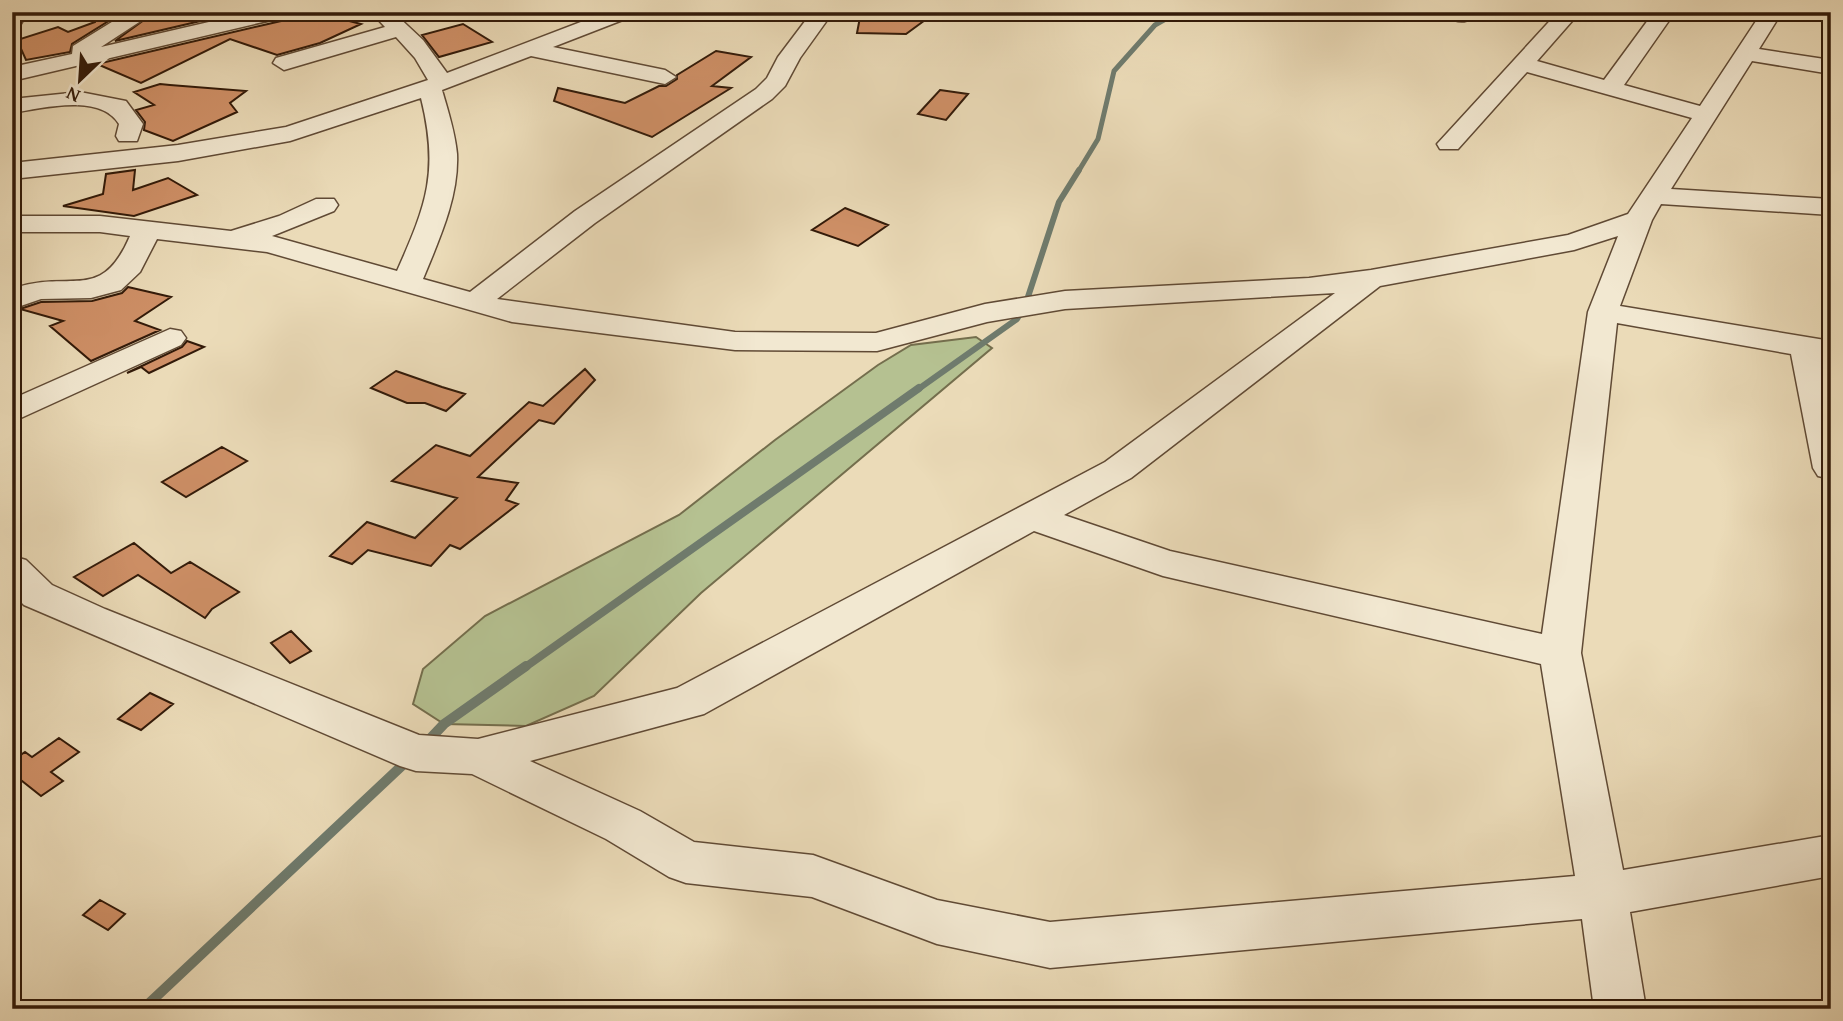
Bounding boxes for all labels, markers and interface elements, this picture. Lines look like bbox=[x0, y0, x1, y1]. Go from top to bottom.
north arrow bbox=[46, 46, 116, 116]
text: N bbox=[61, 80, 84, 111]

